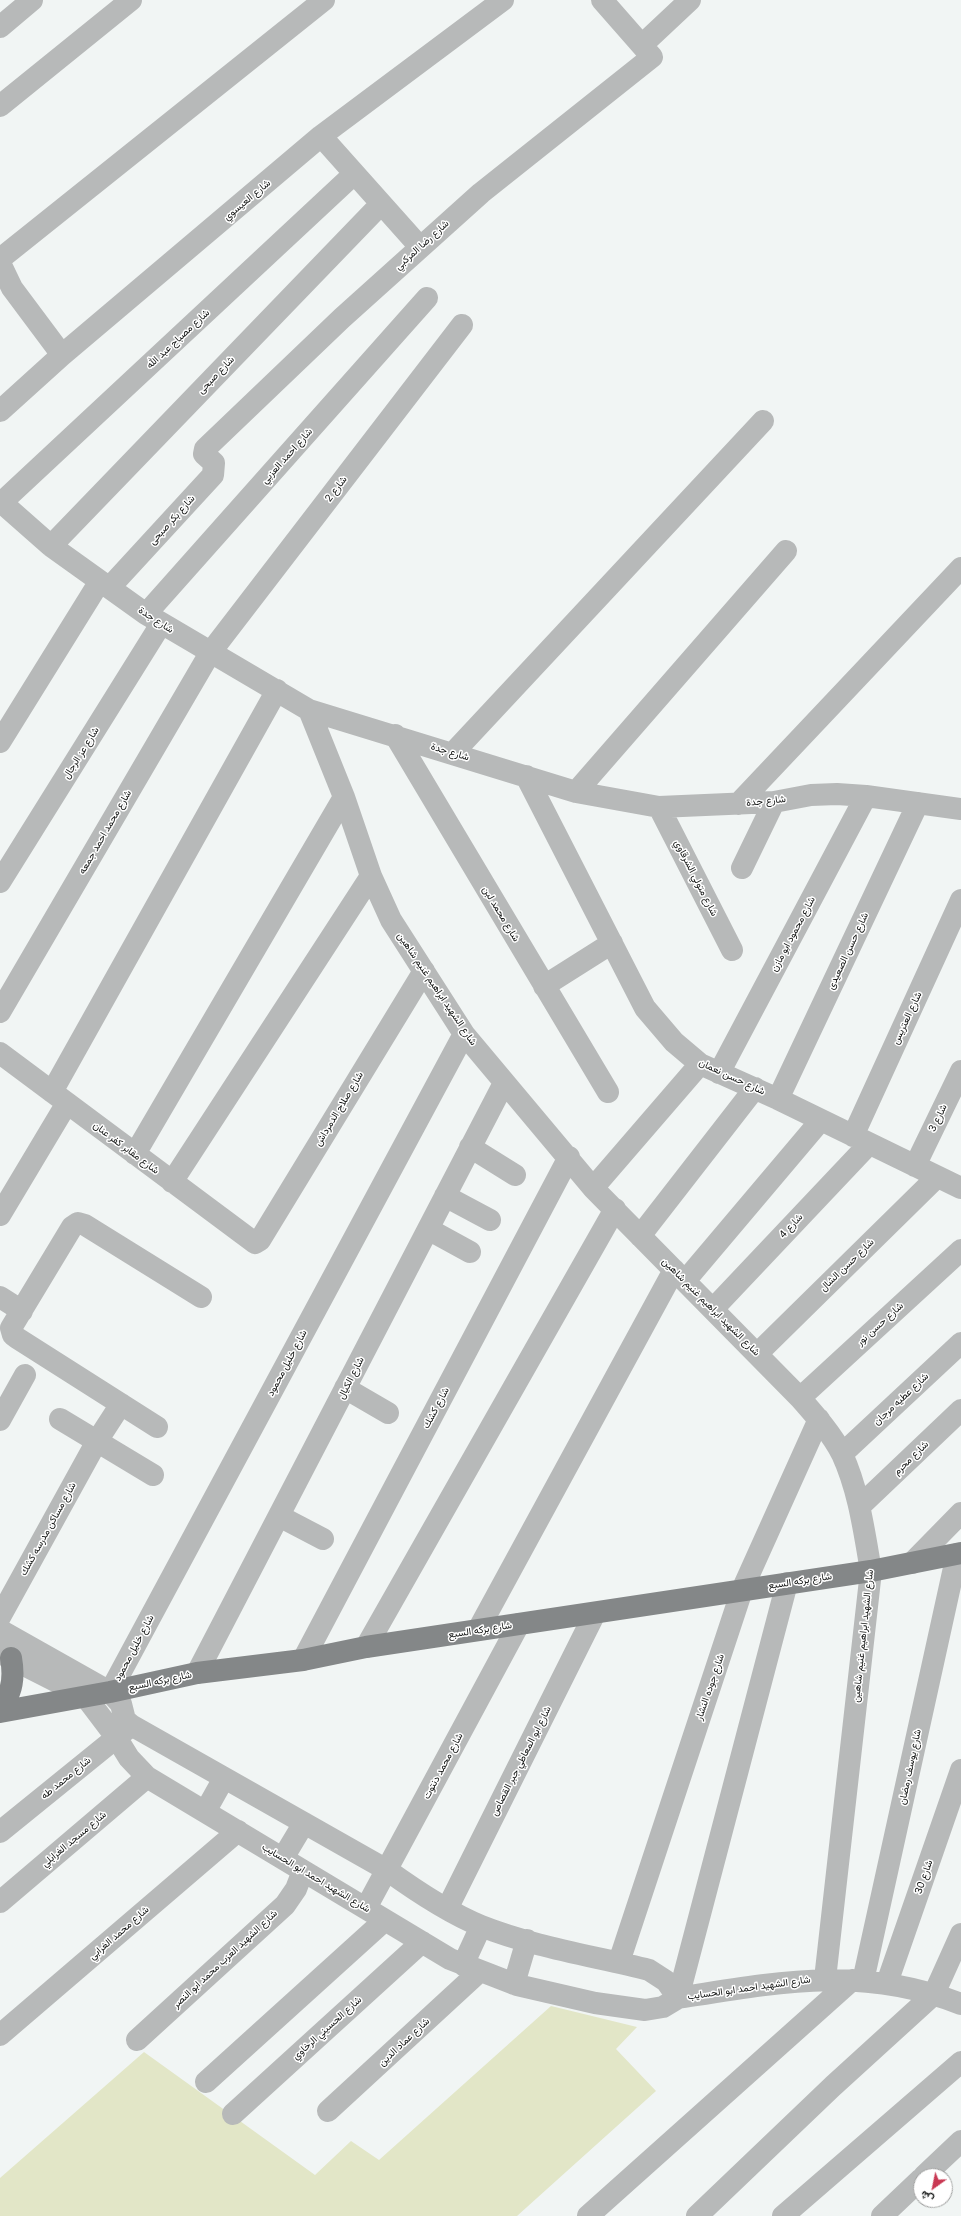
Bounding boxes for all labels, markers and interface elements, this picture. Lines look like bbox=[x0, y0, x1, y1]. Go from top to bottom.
street label: شارع العيسوي bbox=[221, 177, 273, 223]
street label: شارع رضا المركبي bbox=[393, 218, 451, 272]
street label: شارع مصباح عبد الله bbox=[144, 307, 212, 371]
street label: شارع صبحى bbox=[195, 354, 237, 396]
street label: شارع احمد العزبي bbox=[259, 426, 315, 486]
street label: شارع 2 bbox=[322, 474, 350, 504]
street label: شارع بكر صبحى bbox=[147, 493, 197, 547]
street label: شارع جدة bbox=[136, 604, 176, 636]
street label: شارع عز الرجال bbox=[60, 725, 102, 781]
street label: شارع جدة bbox=[429, 740, 471, 764]
street label: شارع محمد احمد جمعه bbox=[76, 788, 134, 876]
street label: شارع جدة bbox=[746, 793, 786, 809]
street label: شارع متولي الشرقاوي bbox=[672, 838, 720, 918]
street label: شارع محمد لبن bbox=[480, 884, 522, 944]
street label: شارع محمود ابو مازن bbox=[768, 894, 818, 974]
street label: شارع حسن الصعيدى bbox=[825, 911, 871, 991]
street label: شارع الشهيد ابراهيم غنيم شاهين bbox=[395, 930, 479, 1048]
street label: شارع العتريس bbox=[890, 990, 924, 1046]
street label: شارع حسن نعمان bbox=[697, 1056, 767, 1098]
street label: شارع صلاح الدمرداش bbox=[312, 1070, 366, 1148]
street label: شارع 3 bbox=[926, 1102, 950, 1134]
street label: شارع مقابر كفر عنان bbox=[91, 1119, 161, 1177]
street label: شارع 4 bbox=[777, 1211, 805, 1241]
street label: شارع حسن الشال bbox=[817, 1236, 877, 1294]
street label: شارع الشهيد ابراهيم غنيم شاهين bbox=[659, 1255, 763, 1359]
street label: شارع حسن نور bbox=[854, 1300, 906, 1348]
street label: شارع خليل محمود bbox=[264, 1328, 310, 1398]
street label: شارع الكيال bbox=[335, 1355, 367, 1401]
street label: شارع عطيه مرجان bbox=[871, 1370, 931, 1428]
street label: شارع كشك bbox=[420, 1385, 452, 1431]
street label: شارع محرم bbox=[891, 1438, 931, 1478]
street label: شارع مساكن مدرسه كشك bbox=[17, 1480, 79, 1578]
street label: شارع الشهيد ابراهيم غنيم شاهين bbox=[850, 1569, 876, 1703]
street label: شارع بركه السبع bbox=[767, 1570, 833, 1592]
street label: شارع خليل محمود bbox=[111, 1613, 157, 1683]
street label: شارع بركه السبع bbox=[447, 1619, 513, 1641]
street label: شارع جوده النشار bbox=[693, 1652, 727, 1722]
street label: شارع بركه السبع bbox=[127, 1668, 193, 1694]
street label: شارع ابو المعاطي جبر القصاص bbox=[488, 1704, 554, 1818]
street label: شارع يوسف رمضان bbox=[896, 1728, 924, 1806]
street label: شارع محمد دنتوت bbox=[420, 1731, 466, 1801]
street label: شارع محمد طه bbox=[39, 1754, 93, 1802]
street label: شارع مسجد الغرابلي bbox=[39, 1808, 109, 1870]
street label: شارع الشهيد احمد ابو الحسايب bbox=[260, 1841, 372, 1915]
street label: شارع 30 bbox=[913, 1858, 935, 1896]
street label: شارع محمد الغرابي bbox=[86, 1904, 152, 1962]
street label: شارع الشهيد العزب محمد ابو النصر bbox=[170, 1907, 280, 2011]
street label: شارع الشهيد احمد ابو الحسايب bbox=[687, 1973, 811, 2003]
street label: شارع الحسيني الرخاوي bbox=[290, 1994, 364, 2062]
street label: شارع عماد الدين bbox=[376, 2015, 432, 2069]
north arrow bbox=[913, 2168, 953, 2208]
text: ش bbox=[918, 2188, 936, 2207]

